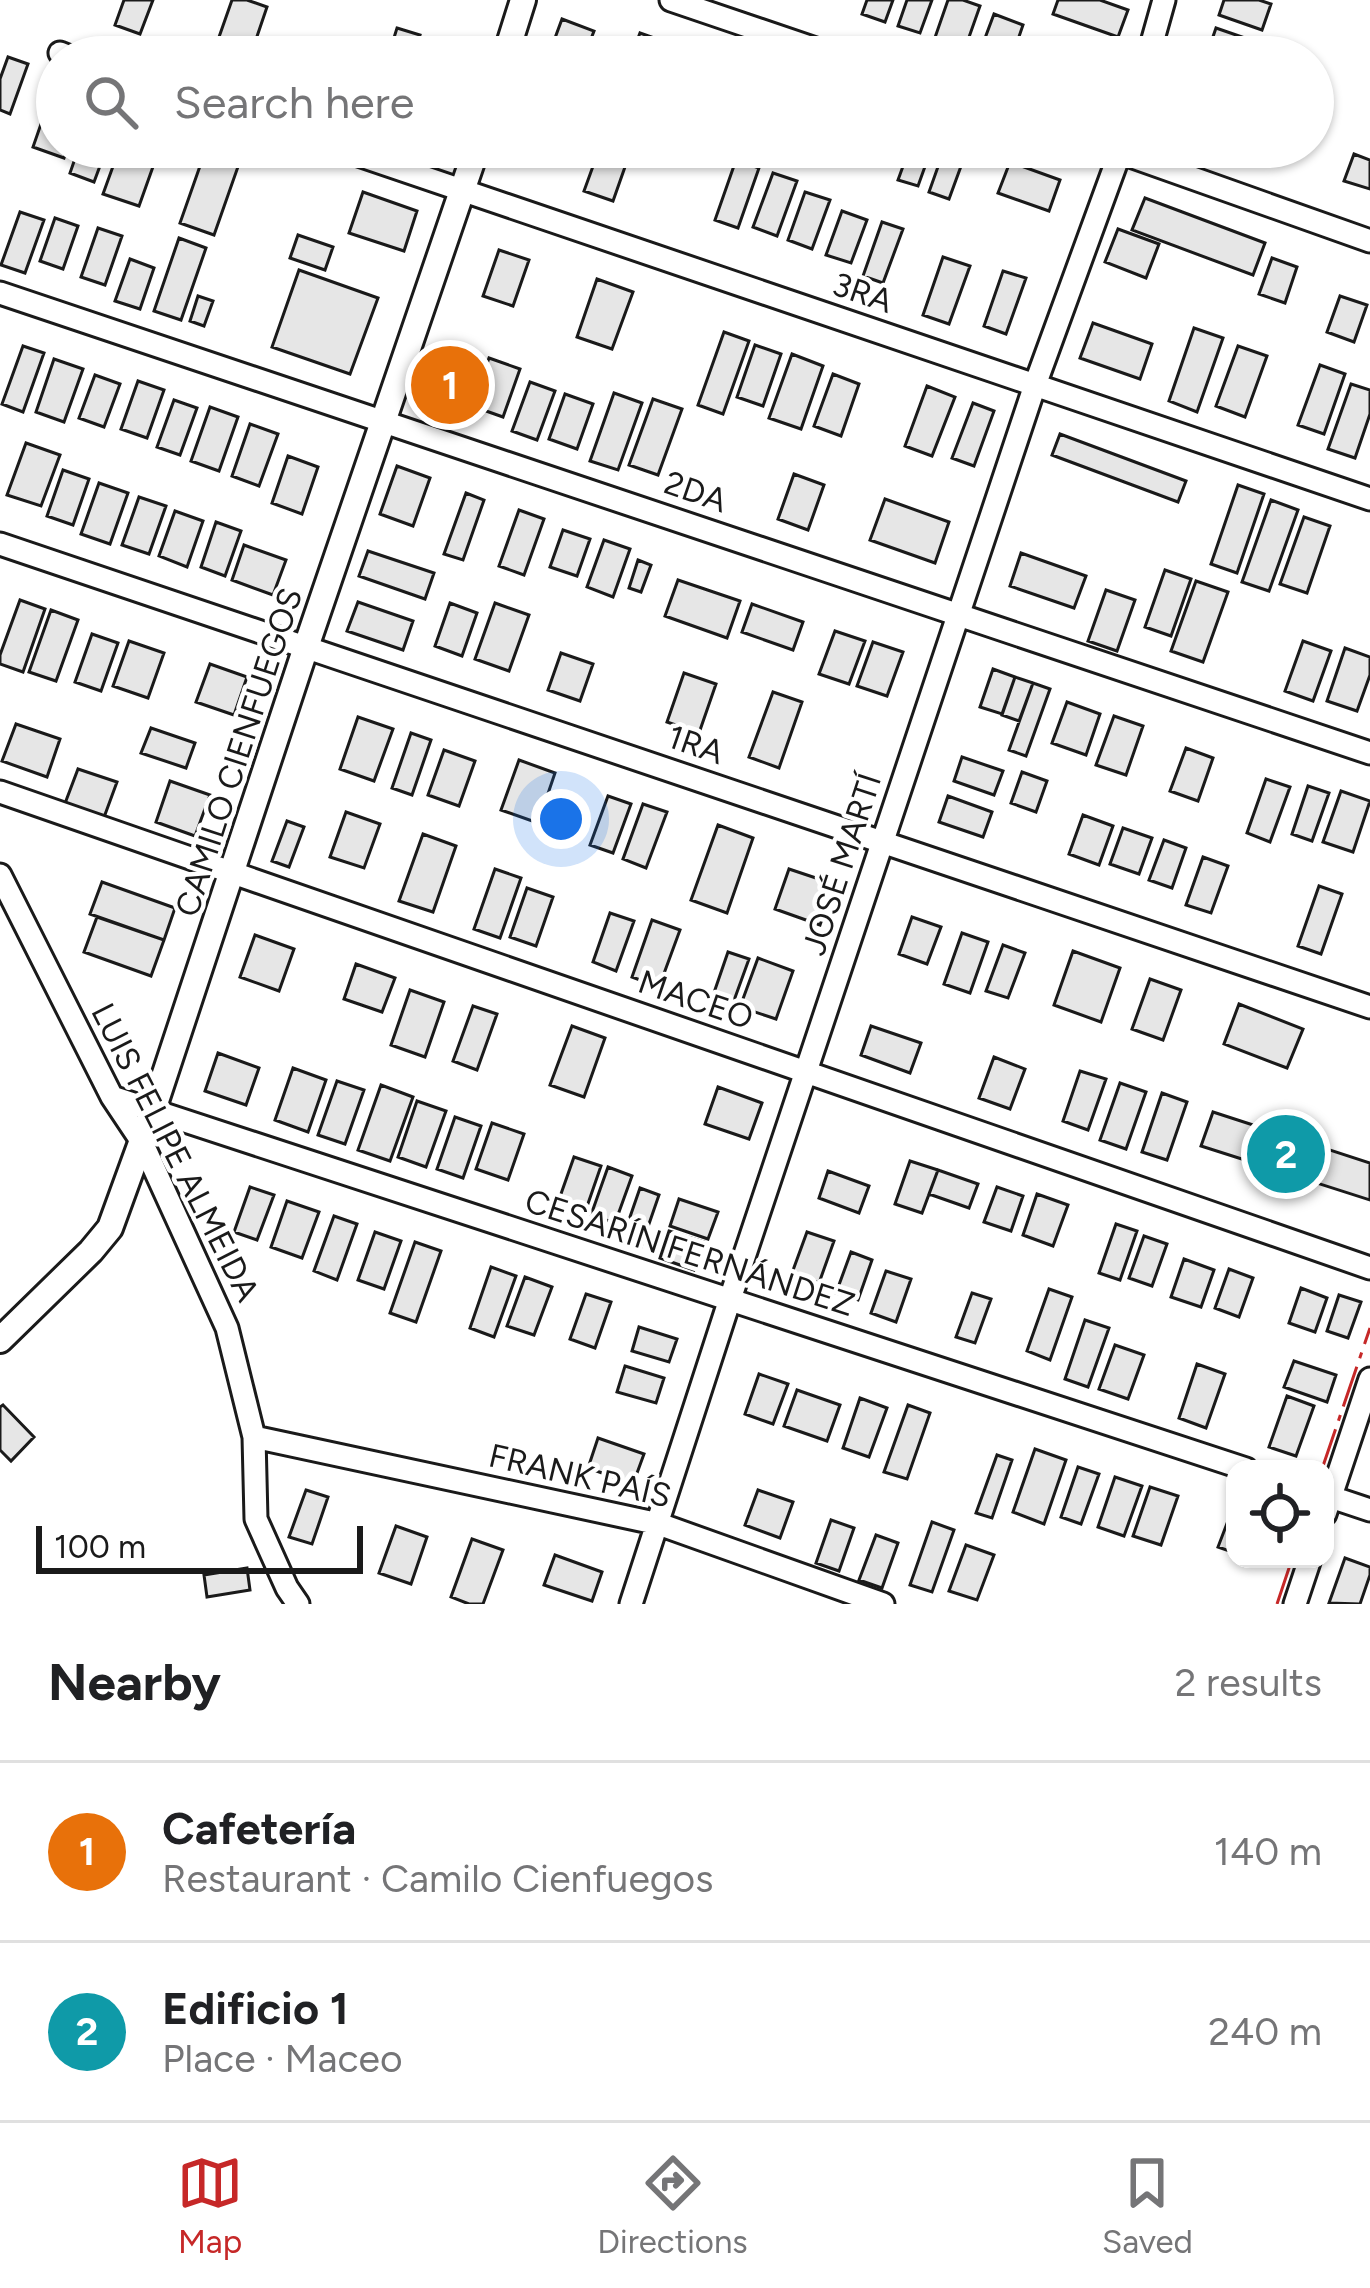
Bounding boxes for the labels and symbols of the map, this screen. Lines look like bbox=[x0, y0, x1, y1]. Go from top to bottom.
street label: 3RA bbox=[828, 264, 899, 321]
pin: 1 bbox=[411, 340, 489, 430]
street label: 2DA bbox=[659, 463, 733, 520]
street label: CAMILO CIENFUEGOS bbox=[167, 583, 310, 921]
street label: 1RA bbox=[663, 717, 730, 772]
street label: JOSÉ MARTÍ bbox=[794, 767, 889, 960]
your location bbox=[531, 789, 591, 849]
street label: MACEO bbox=[633, 962, 758, 1037]
street label: LUIS FELIPE ALMEIDA bbox=[83, 997, 268, 1308]
pin: 2 bbox=[1247, 1109, 1325, 1199]
street label: CESARÍN FERNÁNDEZ bbox=[520, 1181, 860, 1324]
street label: FRANK PAÍS bbox=[485, 1436, 675, 1515]
scale bar bbox=[36, 1520, 363, 1573]

